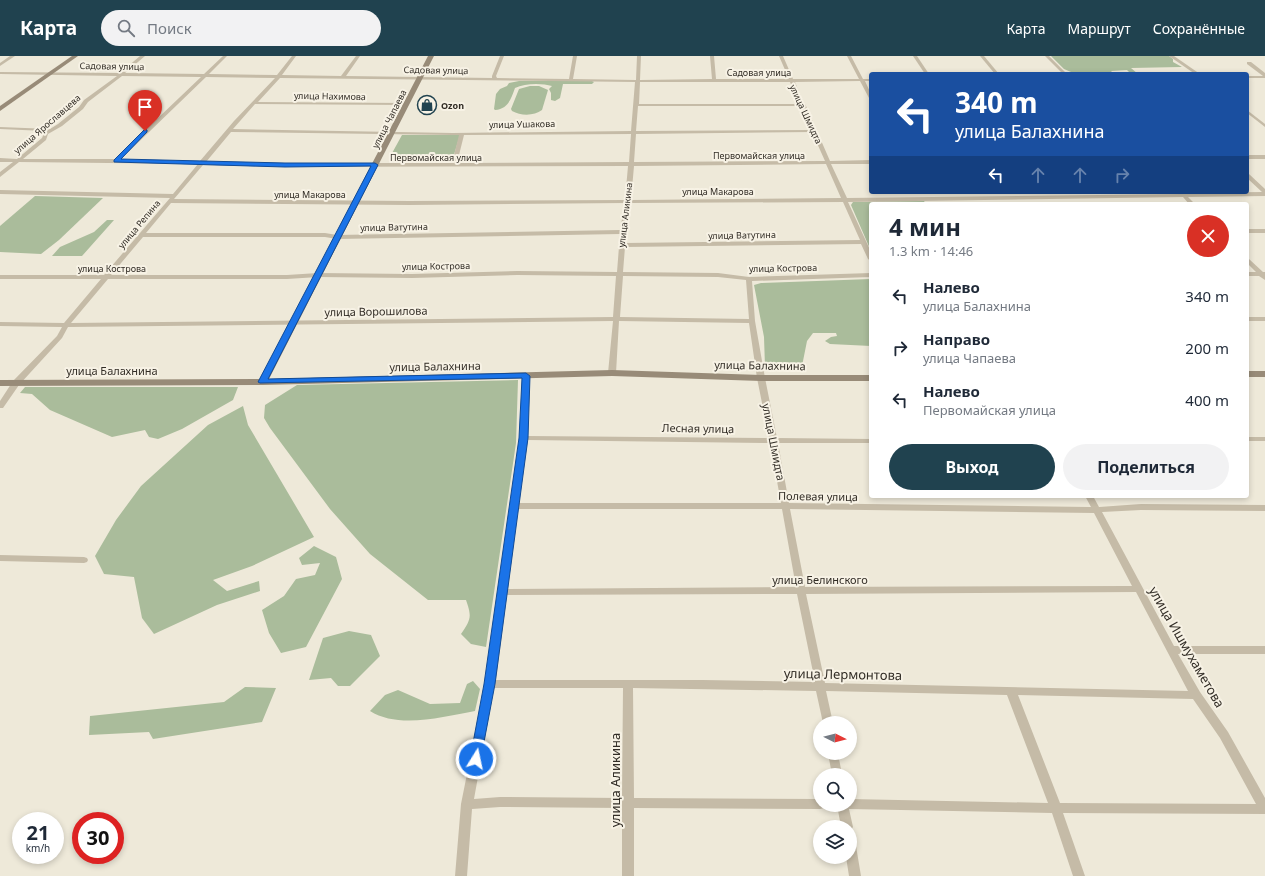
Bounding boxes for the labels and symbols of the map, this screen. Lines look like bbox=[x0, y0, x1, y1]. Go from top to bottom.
street label: Садовая улица bbox=[80, 59, 144, 73]
street label: Садовая улица bbox=[404, 63, 468, 77]
street label: Садовая улица bbox=[727, 66, 791, 79]
street label: улица Шмидта bbox=[787, 82, 825, 146]
street label: улица Чапаева bbox=[369, 87, 409, 151]
street label: улица Нахимова bbox=[294, 89, 366, 103]
pin bbox=[128, 90, 162, 131]
street label: улица Ярославцева bbox=[11, 91, 83, 157]
shop icon: Ozon bbox=[416, 94, 438, 116]
place label: Ozon bbox=[441, 99, 464, 112]
street label: улица Ушакова bbox=[489, 117, 555, 131]
street label: Первомайская улица bbox=[713, 149, 805, 162]
street label: Первомайская улица bbox=[390, 151, 482, 164]
street label: улица Аликина bbox=[615, 182, 635, 248]
street label: улица Макарова bbox=[682, 185, 754, 198]
street label: улица Макарова bbox=[274, 188, 346, 201]
street label: улица Репина bbox=[115, 197, 163, 251]
street label: улица Ватутина bbox=[360, 220, 428, 234]
street label: улица Ватутина bbox=[708, 228, 776, 242]
street label: улица Кострова bbox=[402, 259, 470, 273]
street label: улица Кострова bbox=[749, 261, 817, 275]
street label: улица Кострова bbox=[78, 262, 146, 275]
street label: улица Ворошилова bbox=[324, 303, 428, 319]
street label: улица Балахнина bbox=[714, 357, 806, 373]
street label: улица Балахнина bbox=[389, 358, 481, 374]
street label: улица Балахнина bbox=[66, 363, 158, 378]
street label: улица Шмидта bbox=[759, 402, 789, 482]
street label: Лесная улица bbox=[662, 420, 734, 436]
street label: Полевая улица bbox=[778, 488, 858, 504]
street label: улица Белинского bbox=[772, 572, 868, 587]
street label: улица Ишмухаметова bbox=[1145, 583, 1229, 711]
street label: улица Лермонтова bbox=[784, 664, 902, 684]
north arrow bbox=[813, 716, 857, 760]
street label: улица Аликина bbox=[606, 733, 624, 827]
position arrow bbox=[455, 738, 497, 780]
speed limit sign: 30 bbox=[72, 812, 124, 864]

